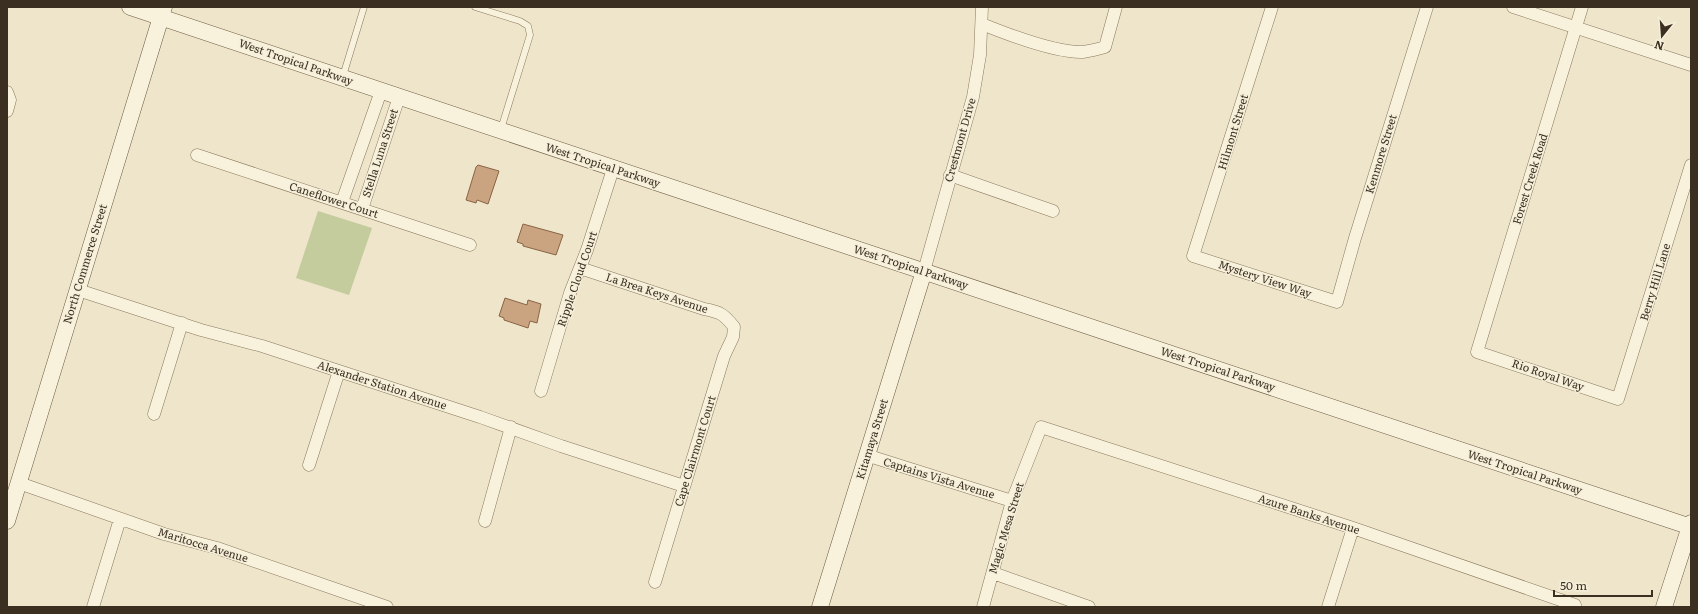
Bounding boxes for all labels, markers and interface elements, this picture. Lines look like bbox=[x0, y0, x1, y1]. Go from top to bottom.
north arrow bbox=[1642, 16, 1682, 56]
street label: West Tropical Parkway bbox=[237, 34, 356, 88]
text: N bbox=[1652, 38, 1666, 56]
street label: Hilmont Street bbox=[1213, 91, 1251, 172]
street label: Crestmont Drive bbox=[939, 96, 979, 184]
street label: Stella Luna Street bbox=[357, 106, 401, 199]
street label: Kenmore Street bbox=[1360, 112, 1400, 195]
street label: Forest Creek Road bbox=[1508, 131, 1551, 226]
street label: West Tropical Parkway bbox=[544, 138, 663, 190]
street label: Caneflower Court bbox=[288, 177, 381, 221]
street label: North Commerce Street bbox=[58, 201, 110, 326]
street label: Ripple Cloud Court bbox=[552, 228, 600, 329]
street label: West Tropical Parkway bbox=[852, 240, 971, 292]
street label: Berry Hill Lane bbox=[1635, 241, 1673, 322]
street label: Mystery View Way bbox=[1217, 255, 1315, 301]
street label: La Brea Keys Avenue bbox=[604, 268, 711, 316]
street label: West Tropical Parkway bbox=[1159, 342, 1278, 394]
street label: Rio Royal Way bbox=[1510, 354, 1587, 394]
street label: Alexander Station Avenue bbox=[316, 356, 449, 413]
street label: Cape Clairmont Court bbox=[670, 393, 719, 508]
street label: Kitamaya Street bbox=[851, 396, 891, 481]
street label: West Tropical Parkway bbox=[1466, 445, 1585, 497]
street label: Captains Vista Avenue bbox=[882, 452, 997, 502]
street label: Magic Mesa Street bbox=[983, 479, 1027, 576]
street label: Azure Banks Avenue bbox=[1256, 489, 1363, 537]
street label: Maritocca Avenue bbox=[156, 523, 251, 565]
scale bar bbox=[1554, 572, 1652, 598]
text: 50 m bbox=[1560, 576, 1587, 594]

